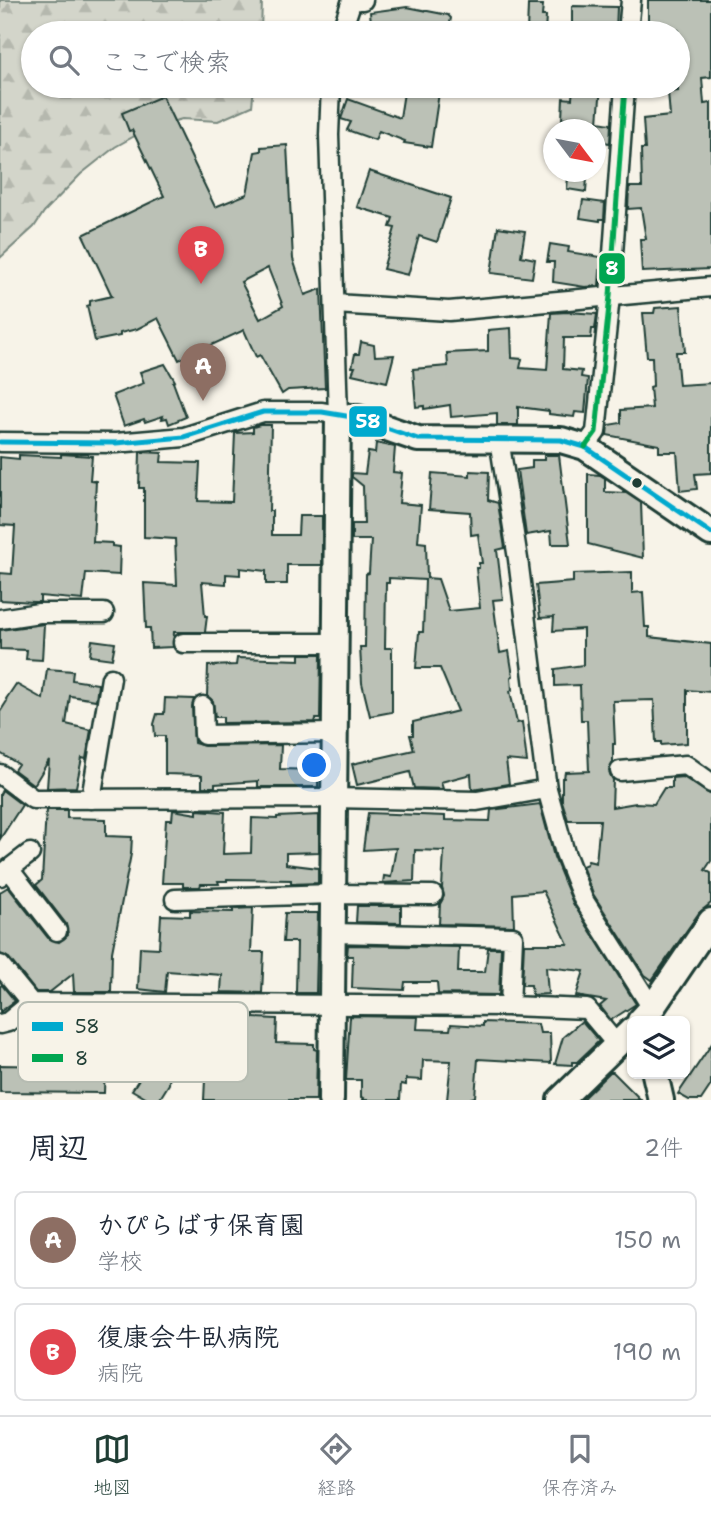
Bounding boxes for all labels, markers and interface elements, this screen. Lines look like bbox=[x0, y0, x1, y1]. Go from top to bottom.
search box bbox=[21, 21, 690, 98]
icon: search bbox=[45, 41, 83, 79]
text: ここで検索 bbox=[101, 44, 231, 79]
north arrow bbox=[543, 119, 606, 182]
pin: B bbox=[178, 226, 224, 284]
line badge: 8 bbox=[598, 252, 626, 285]
text: 8 bbox=[605, 256, 619, 281]
pin: A bbox=[180, 343, 226, 401]
line badge: 58 bbox=[348, 405, 388, 438]
text: 58 bbox=[355, 409, 381, 434]
unlabelled marker bbox=[630, 476, 644, 490]
your location bbox=[297, 748, 331, 782]
legend bbox=[18, 1002, 248, 1082]
text: 58 bbox=[75, 1014, 100, 1039]
map controls bbox=[627, 1016, 690, 1079]
button: layers bbox=[627, 1016, 690, 1079]
text: 8 bbox=[75, 1046, 88, 1071]
text: 周辺 bbox=[28, 1127, 88, 1168]
text: 2件 bbox=[644, 1133, 683, 1163]
text: かぴらばす保育園 bbox=[97, 1207, 305, 1242]
text: A bbox=[44, 1225, 62, 1255]
text: 150 m bbox=[614, 1225, 681, 1255]
text: 学校 bbox=[97, 1246, 143, 1276]
text: 復康会牛臥病院 bbox=[97, 1319, 279, 1354]
text: B bbox=[46, 1337, 60, 1367]
text: 190 m bbox=[613, 1337, 681, 1367]
text: 病院 bbox=[97, 1358, 143, 1388]
tab: 地図 bbox=[93, 1430, 131, 1500]
tab: 経路 bbox=[317, 1430, 356, 1500]
tab: 保存済み bbox=[542, 1430, 618, 1500]

